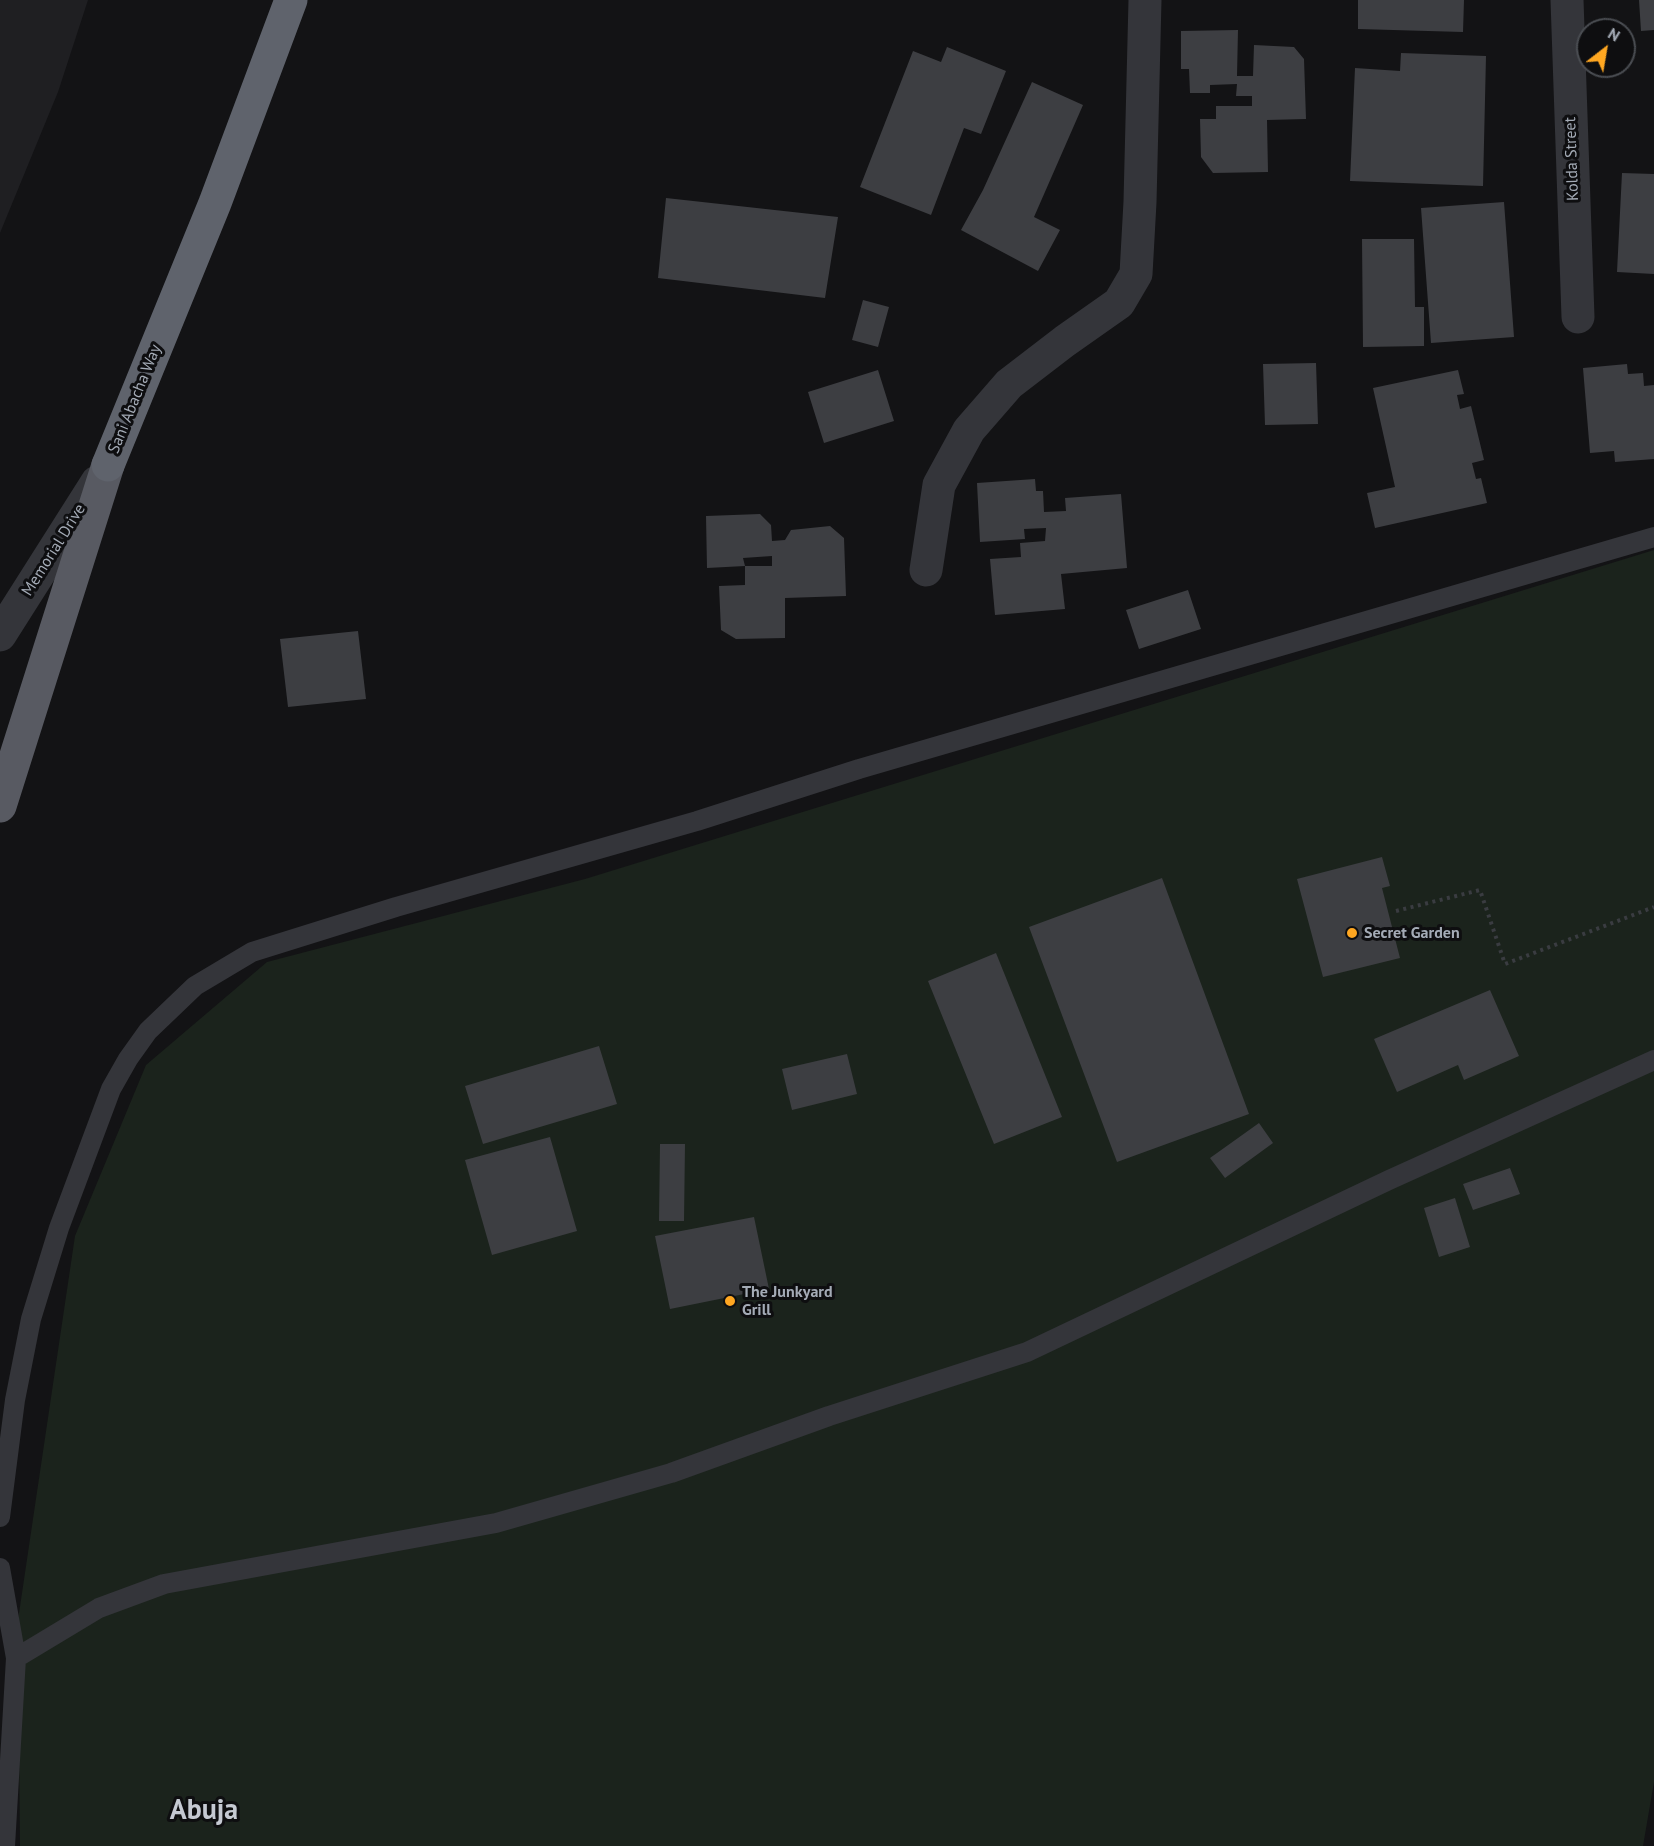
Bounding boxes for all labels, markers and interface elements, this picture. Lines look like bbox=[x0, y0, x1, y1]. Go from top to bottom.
north arrow bbox=[1576, 18, 1636, 78]
text: N bbox=[1605, 23, 1624, 46]
street label: Kolda Street bbox=[1561, 117, 1583, 201]
street label: Sani Abacha Way bbox=[104, 342, 166, 456]
street label: Memorial Drive bbox=[18, 500, 90, 600]
place label: Secret Garden bbox=[1364, 923, 1460, 943]
marker: Secret Garden bbox=[1345, 926, 1359, 940]
place label: The Junkyard Grill bbox=[742, 1282, 833, 1320]
marker: The Junkyard Grill bbox=[723, 1294, 737, 1308]
district label: Abuja bbox=[170, 1794, 238, 1828]

